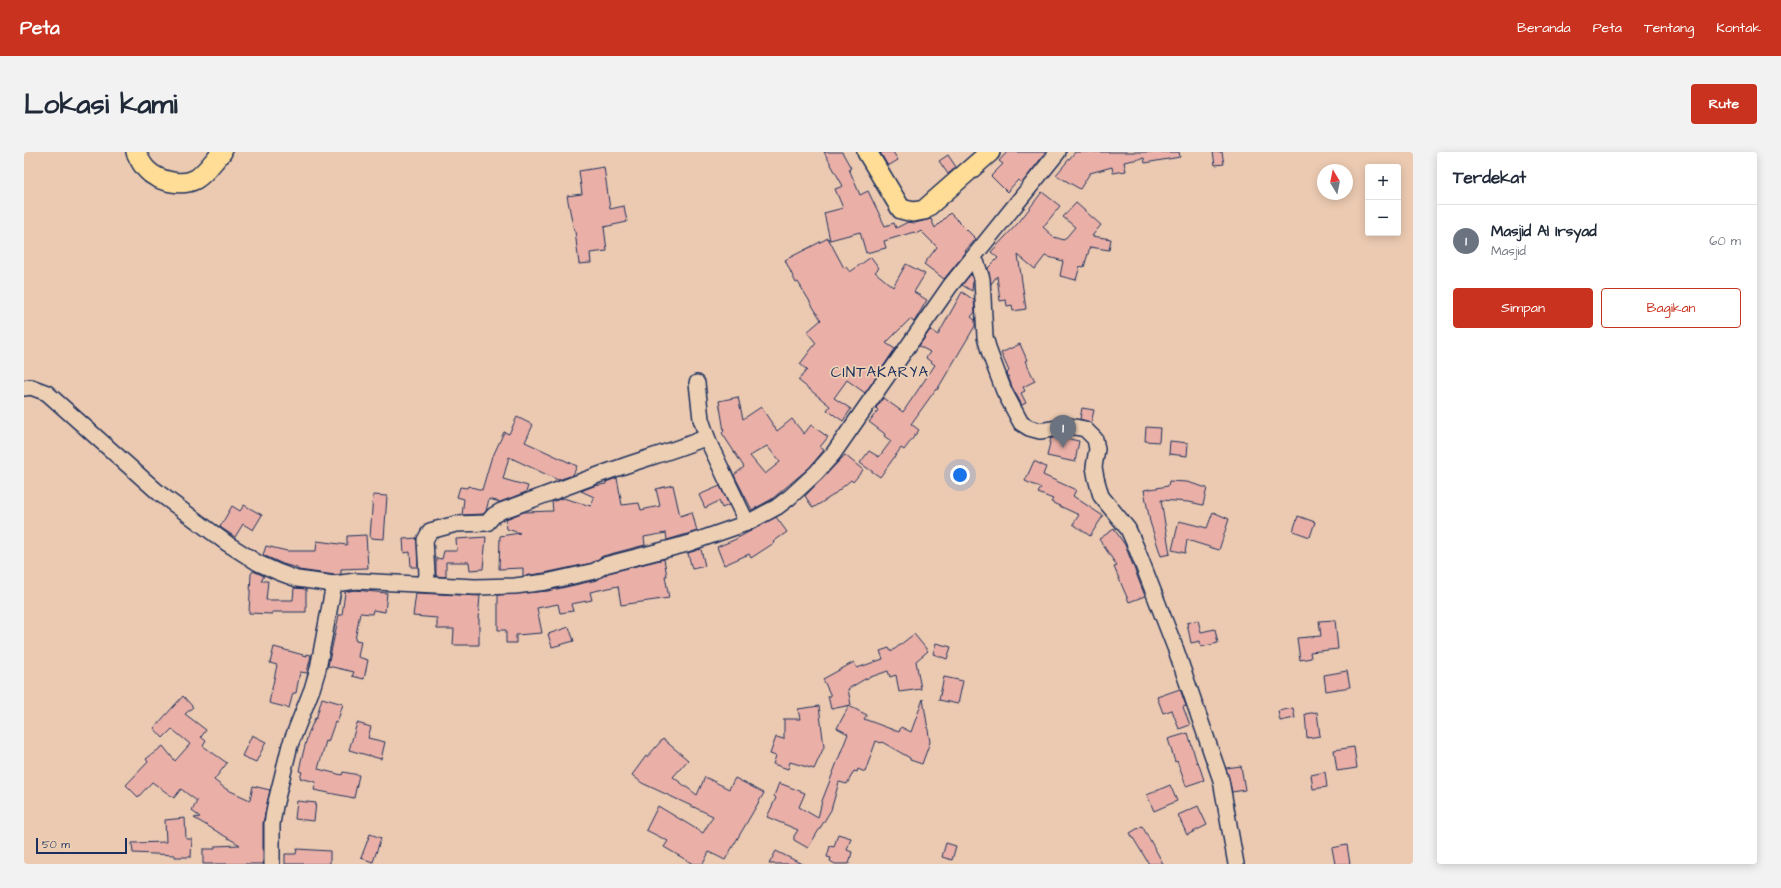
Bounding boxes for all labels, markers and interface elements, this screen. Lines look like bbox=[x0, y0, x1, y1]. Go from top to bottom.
text: Peta bbox=[20, 15, 60, 42]
text: Beranda bbox=[1517, 18, 1571, 38]
text: Peta bbox=[1593, 18, 1622, 38]
text: Tentang bbox=[1644, 18, 1694, 38]
text: Kontak bbox=[1716, 18, 1761, 38]
button: Rute bbox=[1691, 84, 1757, 124]
text: Lokasi kami bbox=[24, 85, 178, 124]
north arrow bbox=[1317, 164, 1353, 200]
map controls bbox=[1365, 164, 1401, 236]
button: + bbox=[1365, 164, 1401, 200]
text: Terdekat bbox=[1453, 166, 1526, 190]
button: − bbox=[1365, 200, 1401, 236]
text: Masjid Al Irsyad bbox=[1491, 221, 1597, 242]
text: 1 bbox=[1465, 232, 1467, 250]
text: 60 m bbox=[1709, 232, 1741, 250]
text: Masjid bbox=[1491, 242, 1526, 260]
button: Simpan bbox=[1453, 288, 1593, 328]
button: Bagikan bbox=[1601, 288, 1741, 328]
district label: CINTAKARYA bbox=[831, 362, 929, 383]
pin: 1 bbox=[1050, 415, 1076, 448]
your location bbox=[950, 465, 970, 485]
scale bar bbox=[36, 836, 127, 855]
text: 50 m bbox=[42, 837, 70, 852]

